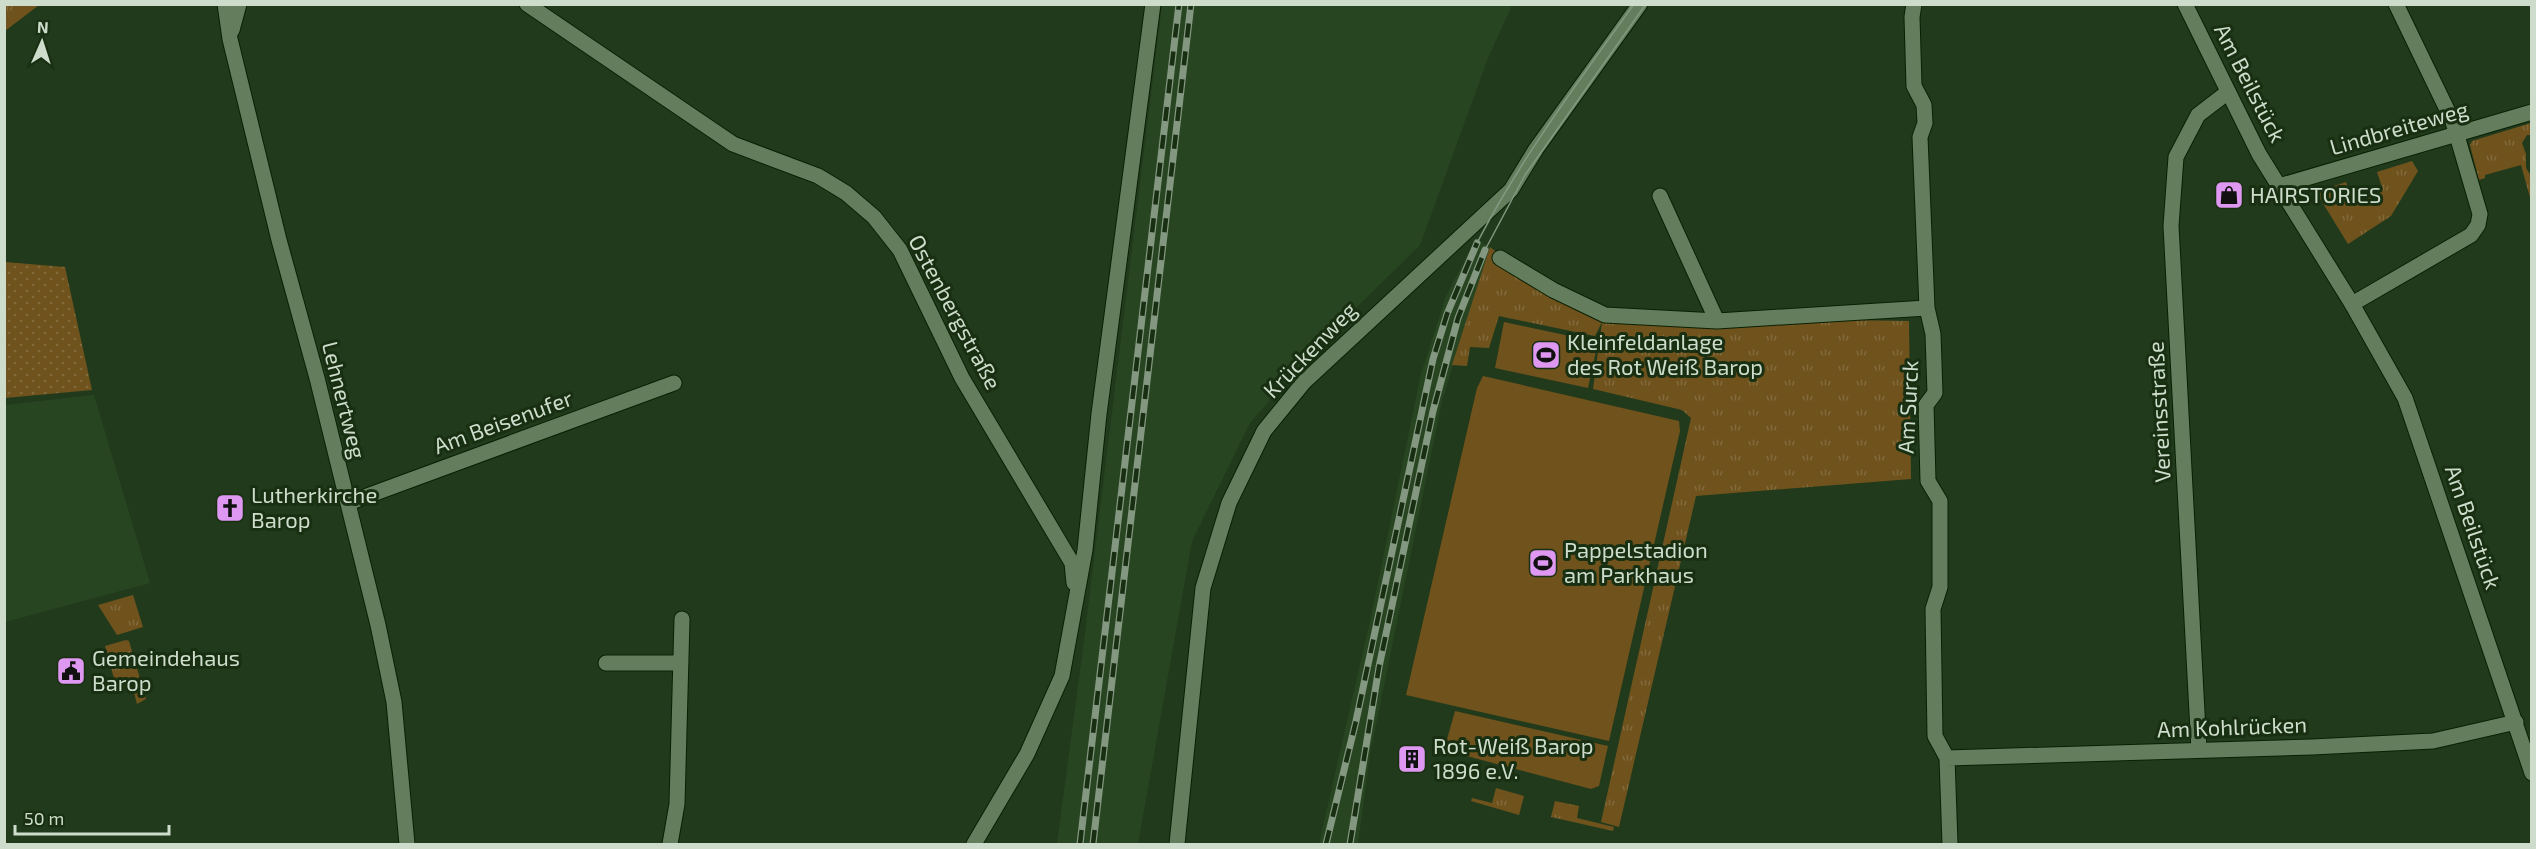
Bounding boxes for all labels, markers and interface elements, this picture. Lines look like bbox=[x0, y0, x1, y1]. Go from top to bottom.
north arrow bbox=[12, 12, 72, 72]
text: N bbox=[37, 17, 49, 36]
street label: Am Beilstück bbox=[2210, 19, 2292, 146]
street label: Lindbreiteweg bbox=[2326, 95, 2471, 159]
shop icon: HAIRSTORIES bbox=[2213, 179, 2245, 211]
place label: HAIRSTORIES bbox=[2250, 181, 2381, 207]
street label: Ostenbergstraße bbox=[904, 230, 1008, 393]
street label: Krückenweg bbox=[1257, 296, 1361, 402]
place label: Kleinfeldanlage des Rot Weiß Barop bbox=[1567, 328, 1763, 379]
street label: Lehnertweg bbox=[318, 338, 372, 461]
sports icon: Kleinfeldanlage des Rot Weiß Barop bbox=[1530, 339, 1562, 371]
street label: Vereinsstraße bbox=[2141, 341, 2175, 483]
street label: Am Surck bbox=[1892, 360, 1922, 454]
street label: Am Beisenufer bbox=[430, 384, 576, 458]
street label: Am Beilstück bbox=[2441, 461, 2507, 592]
place label: Lutherkirche Barop bbox=[251, 481, 377, 532]
church icon: Lutherkirche Barop bbox=[214, 492, 246, 524]
place label: Pappelstadion am Parkhaus bbox=[1564, 536, 1708, 587]
sports icon: Pappelstadion am Parkhaus bbox=[1527, 547, 1559, 579]
place label: Gemeindehaus Barop bbox=[92, 644, 240, 695]
public building icon: Gemeindehaus Barop bbox=[55, 655, 87, 687]
street label: Am Kohlrücken bbox=[2157, 710, 2307, 742]
place label: Rot-Weiß Barop 1896 e.V. bbox=[1433, 732, 1594, 783]
building icon: Rot-Weiß Barop 1896 e.V. bbox=[1396, 743, 1428, 775]
scale bar bbox=[15, 798, 170, 836]
text: 50 m bbox=[24, 807, 64, 829]

